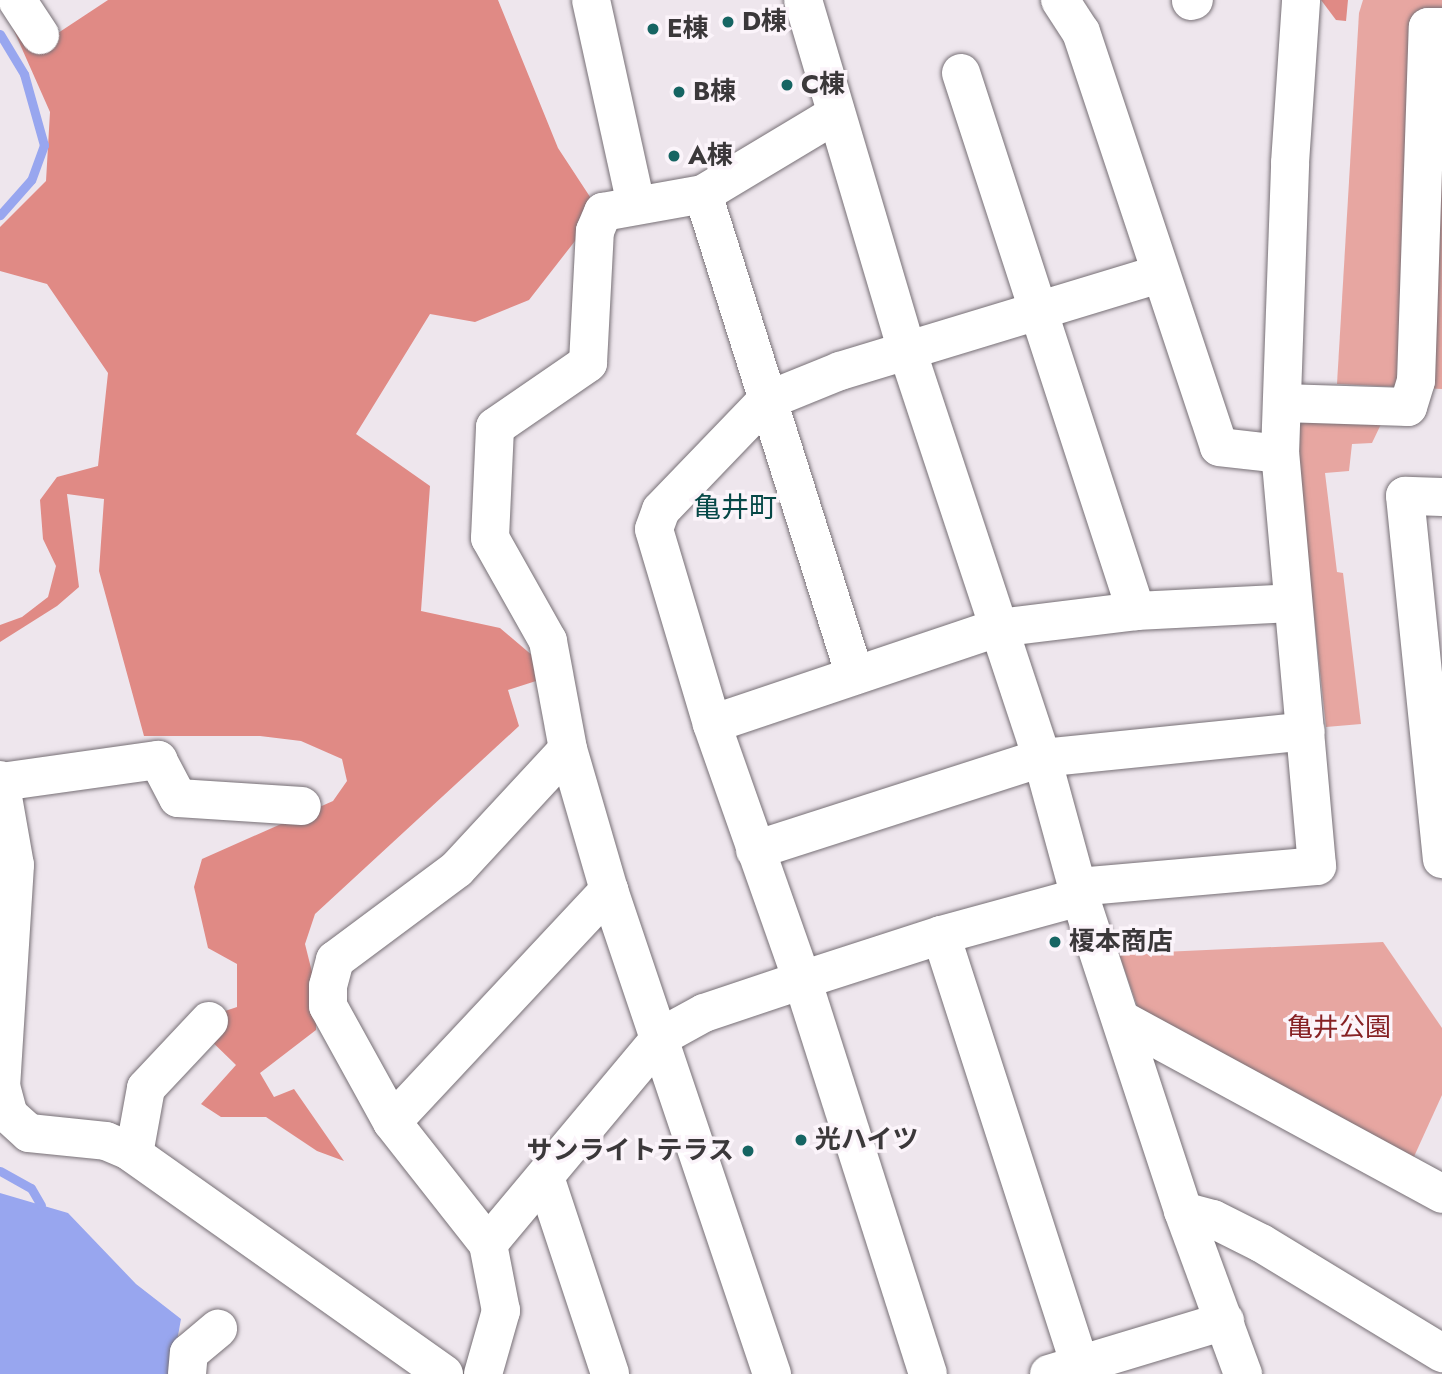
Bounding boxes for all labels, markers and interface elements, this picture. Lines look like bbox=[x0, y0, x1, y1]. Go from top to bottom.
place label: D棟 bbox=[742, 6, 787, 38]
place label: E棟 bbox=[667, 13, 709, 45]
marker: D棟 bbox=[720, 14, 736, 30]
marker: E棟 bbox=[645, 21, 661, 37]
place label: C棟 bbox=[801, 69, 845, 101]
place label: B棟 bbox=[693, 76, 736, 108]
marker: C棟 bbox=[779, 77, 795, 93]
marker: B棟 bbox=[671, 84, 687, 100]
place label: A棟 bbox=[688, 140, 733, 172]
marker: A棟 bbox=[666, 148, 682, 164]
district label: 亀井町 bbox=[693, 491, 777, 525]
place label: 榎本商店 bbox=[1069, 926, 1173, 958]
marker: 榎本商店 bbox=[1047, 934, 1063, 950]
park label: 亀井公園 bbox=[1287, 1012, 1391, 1044]
place label: 光ハイツ bbox=[815, 1124, 919, 1156]
marker: 光ハイツ bbox=[793, 1132, 809, 1148]
place label: サンライトテラス bbox=[526, 1135, 734, 1167]
marker: サンライトテラス bbox=[740, 1143, 756, 1159]

